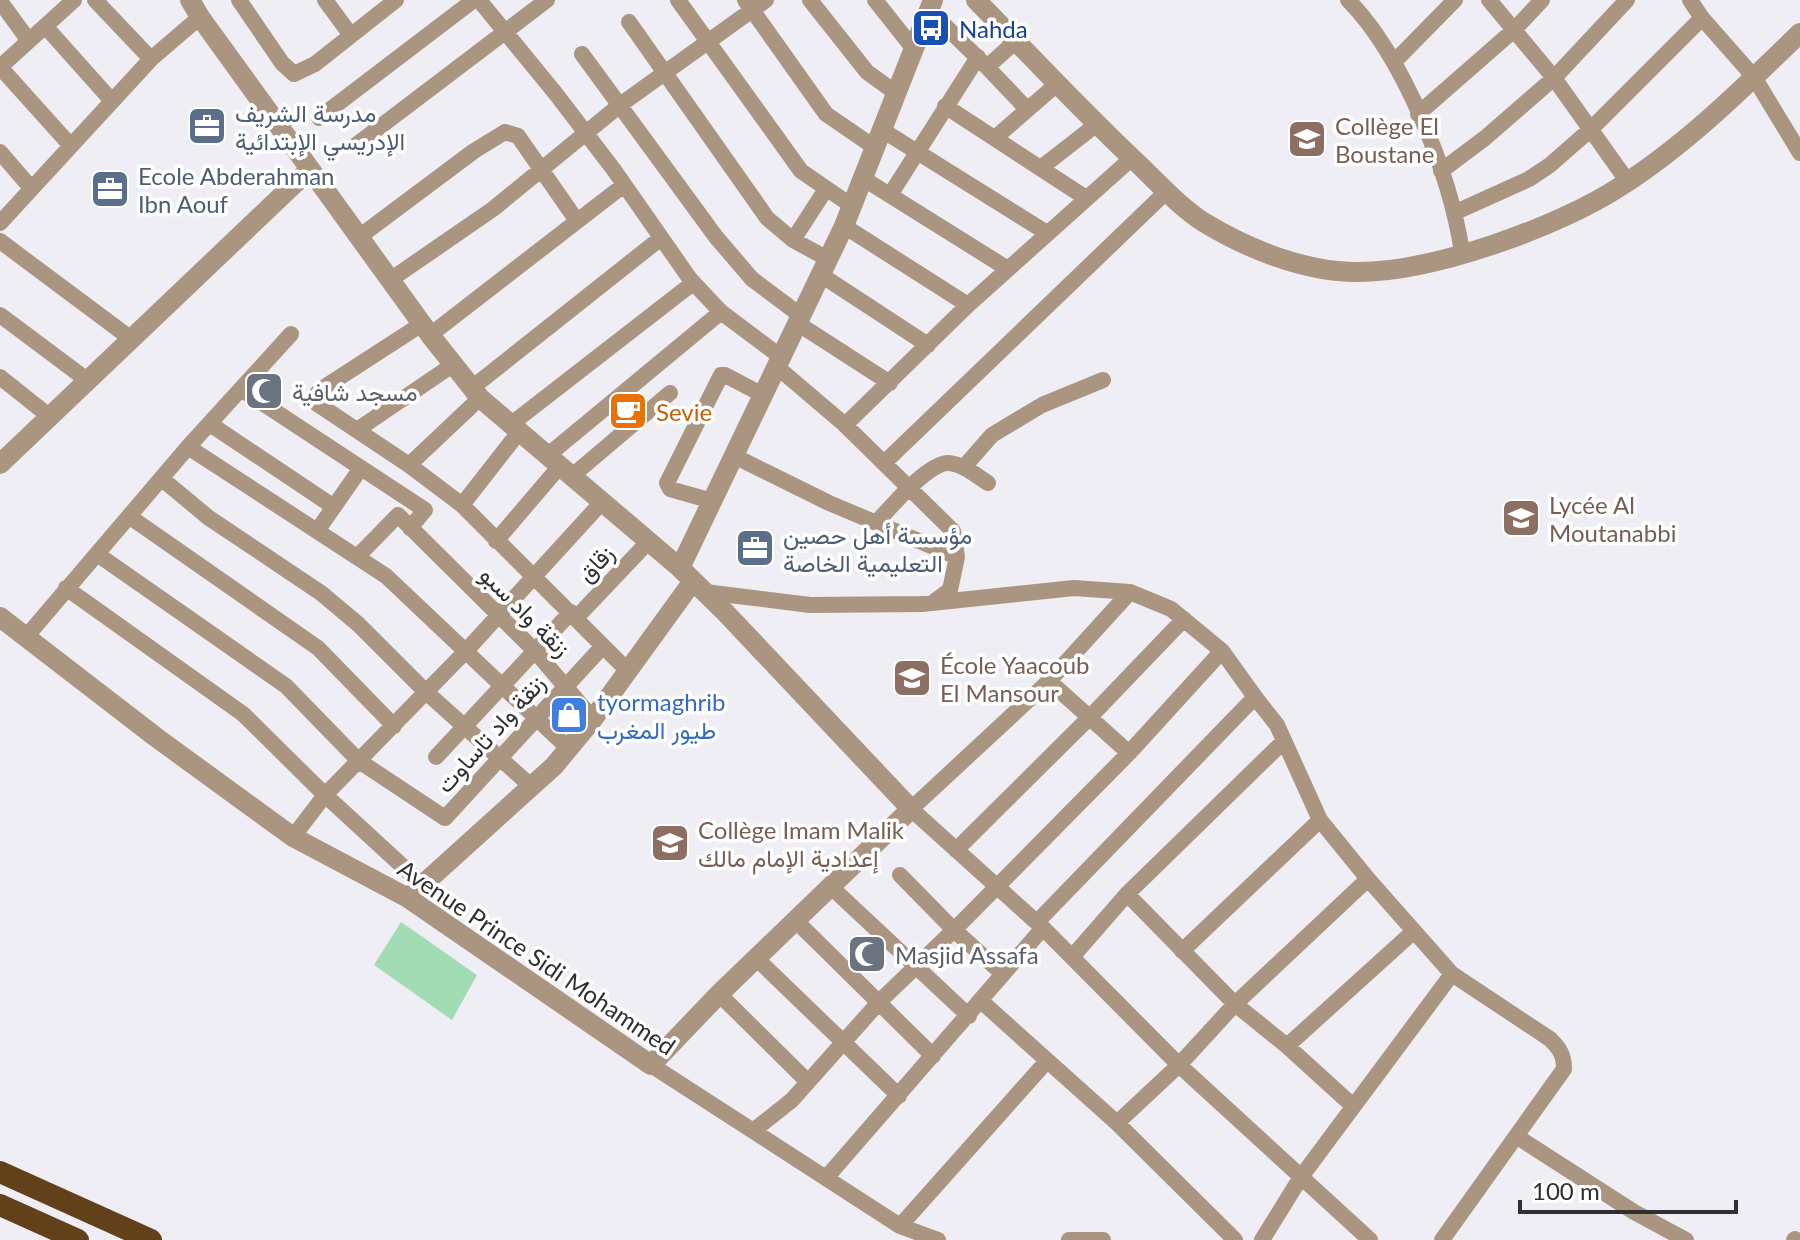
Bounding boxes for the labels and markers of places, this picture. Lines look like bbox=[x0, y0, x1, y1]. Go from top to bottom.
bus stop icon: Nahda bbox=[910, 7, 952, 49]
place label: Nahda bbox=[959, 14, 1028, 43]
place label: مدرسة الشريف الإدريسي الإبتدائية bbox=[235, 98, 405, 161]
office icon: مدرسة الشريف الإدريسي الإبتدائية bbox=[186, 105, 228, 147]
place label: Collège El Boustane bbox=[1335, 111, 1439, 168]
school or university icon: Collège El Boustane bbox=[1286, 118, 1328, 160]
place label: Ecole Abderahman Ibn Aouf bbox=[138, 161, 335, 218]
office icon: Ecole Abderahman Ibn Aouf bbox=[89, 168, 131, 210]
mosque icon: مسجد شافية bbox=[243, 370, 285, 412]
place label: مسجد شافية bbox=[292, 377, 418, 407]
cafe icon: Sevie bbox=[607, 390, 649, 432]
place label: Sevie bbox=[656, 397, 712, 426]
place label: Lycée Al Moutanabbi bbox=[1549, 490, 1676, 547]
school or university icon: Lycée Al Moutanabbi bbox=[1500, 497, 1542, 539]
place label: مؤسسة أهل حصين التعليمية الخاصة bbox=[783, 520, 972, 578]
office icon: مؤسسة أهل حصين التعليمية الخاصة bbox=[734, 527, 776, 569]
place label: École Yaacoub El Mansour bbox=[940, 650, 1090, 707]
school or university icon: École Yaacoub El Mansour bbox=[891, 657, 933, 699]
place label: tyormaghrib طيور المغرب bbox=[597, 687, 725, 746]
shop icon: tyormaghrib طيور المغرب bbox=[548, 694, 590, 736]
place label: Collège Imam Malik إعدادية الإمام مالك bbox=[698, 815, 905, 875]
school or university icon: Collège Imam Malik إعدادية الإمام مالك bbox=[649, 822, 691, 864]
mosque icon: Masjid Assafa bbox=[846, 933, 888, 975]
place label: Masjid Assafa bbox=[895, 940, 1039, 969]

